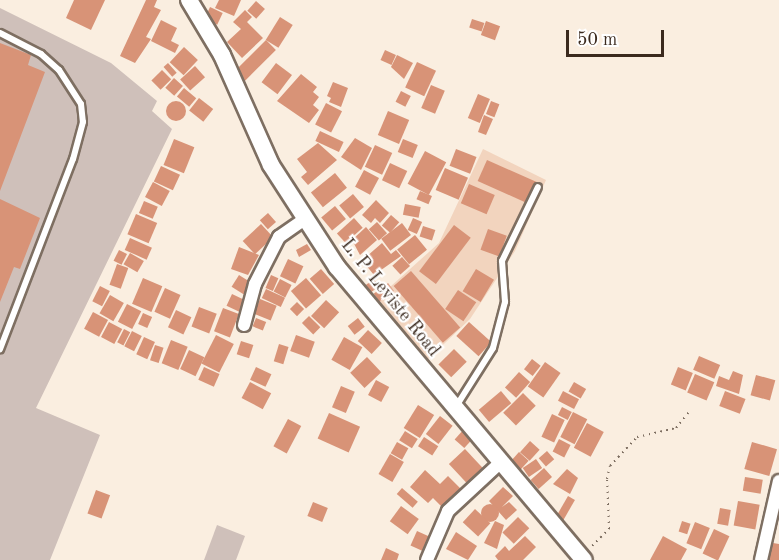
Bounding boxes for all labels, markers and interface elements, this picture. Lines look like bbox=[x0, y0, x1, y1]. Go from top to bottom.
scale bar bbox=[569, 18, 666, 56]
text: 50 m bbox=[577, 31, 617, 49]
street label: L. P. Leviste Road bbox=[336, 235, 444, 361]

